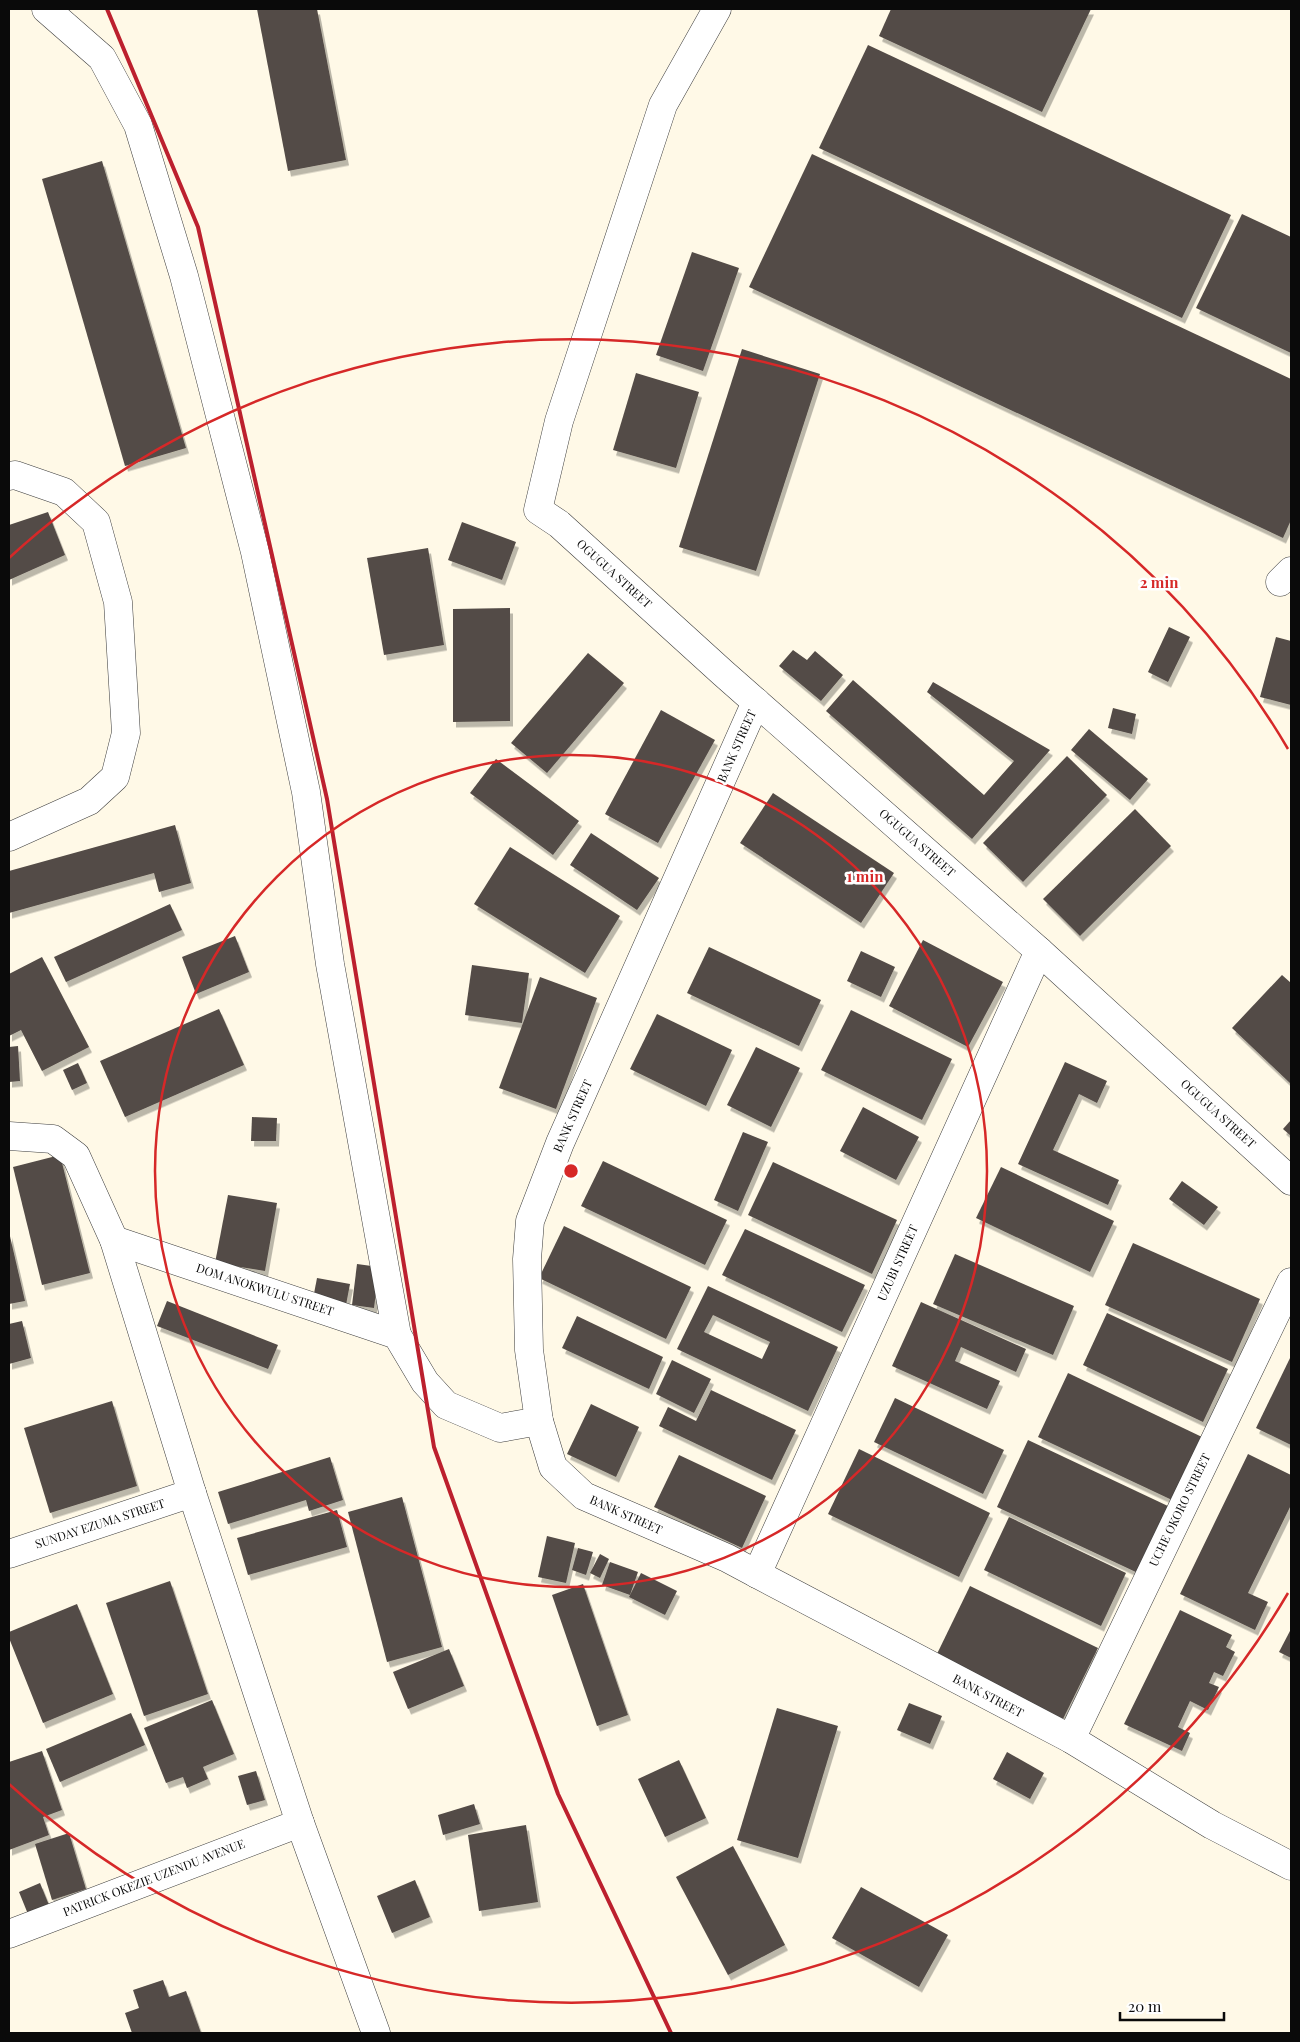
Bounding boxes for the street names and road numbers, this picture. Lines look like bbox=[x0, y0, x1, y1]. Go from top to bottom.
street label: OGUGUA STREET bbox=[574, 535, 656, 612]
street label: BANK STREET bbox=[713, 706, 759, 784]
street label: OGUGUA STREET bbox=[876, 805, 960, 880]
street label: OGUGUA STREET bbox=[1178, 1075, 1260, 1152]
street label: BANK STREET bbox=[549, 1076, 595, 1154]
street label: UZUBI STREET bbox=[873, 1222, 921, 1303]
street label: DOM ANOKWULU STREET bbox=[194, 1259, 337, 1319]
street label: UCHE OKORO STREET bbox=[1145, 1450, 1214, 1569]
street label: BANK STREET bbox=[588, 1491, 666, 1537]
street label: SUNDAY EZUMA STREET bbox=[33, 1494, 167, 1552]
street label: BANK STREET bbox=[950, 1670, 1027, 1721]
street label: PATRICK OKEZIE UZENDU AVENUE bbox=[60, 1835, 247, 1919]

